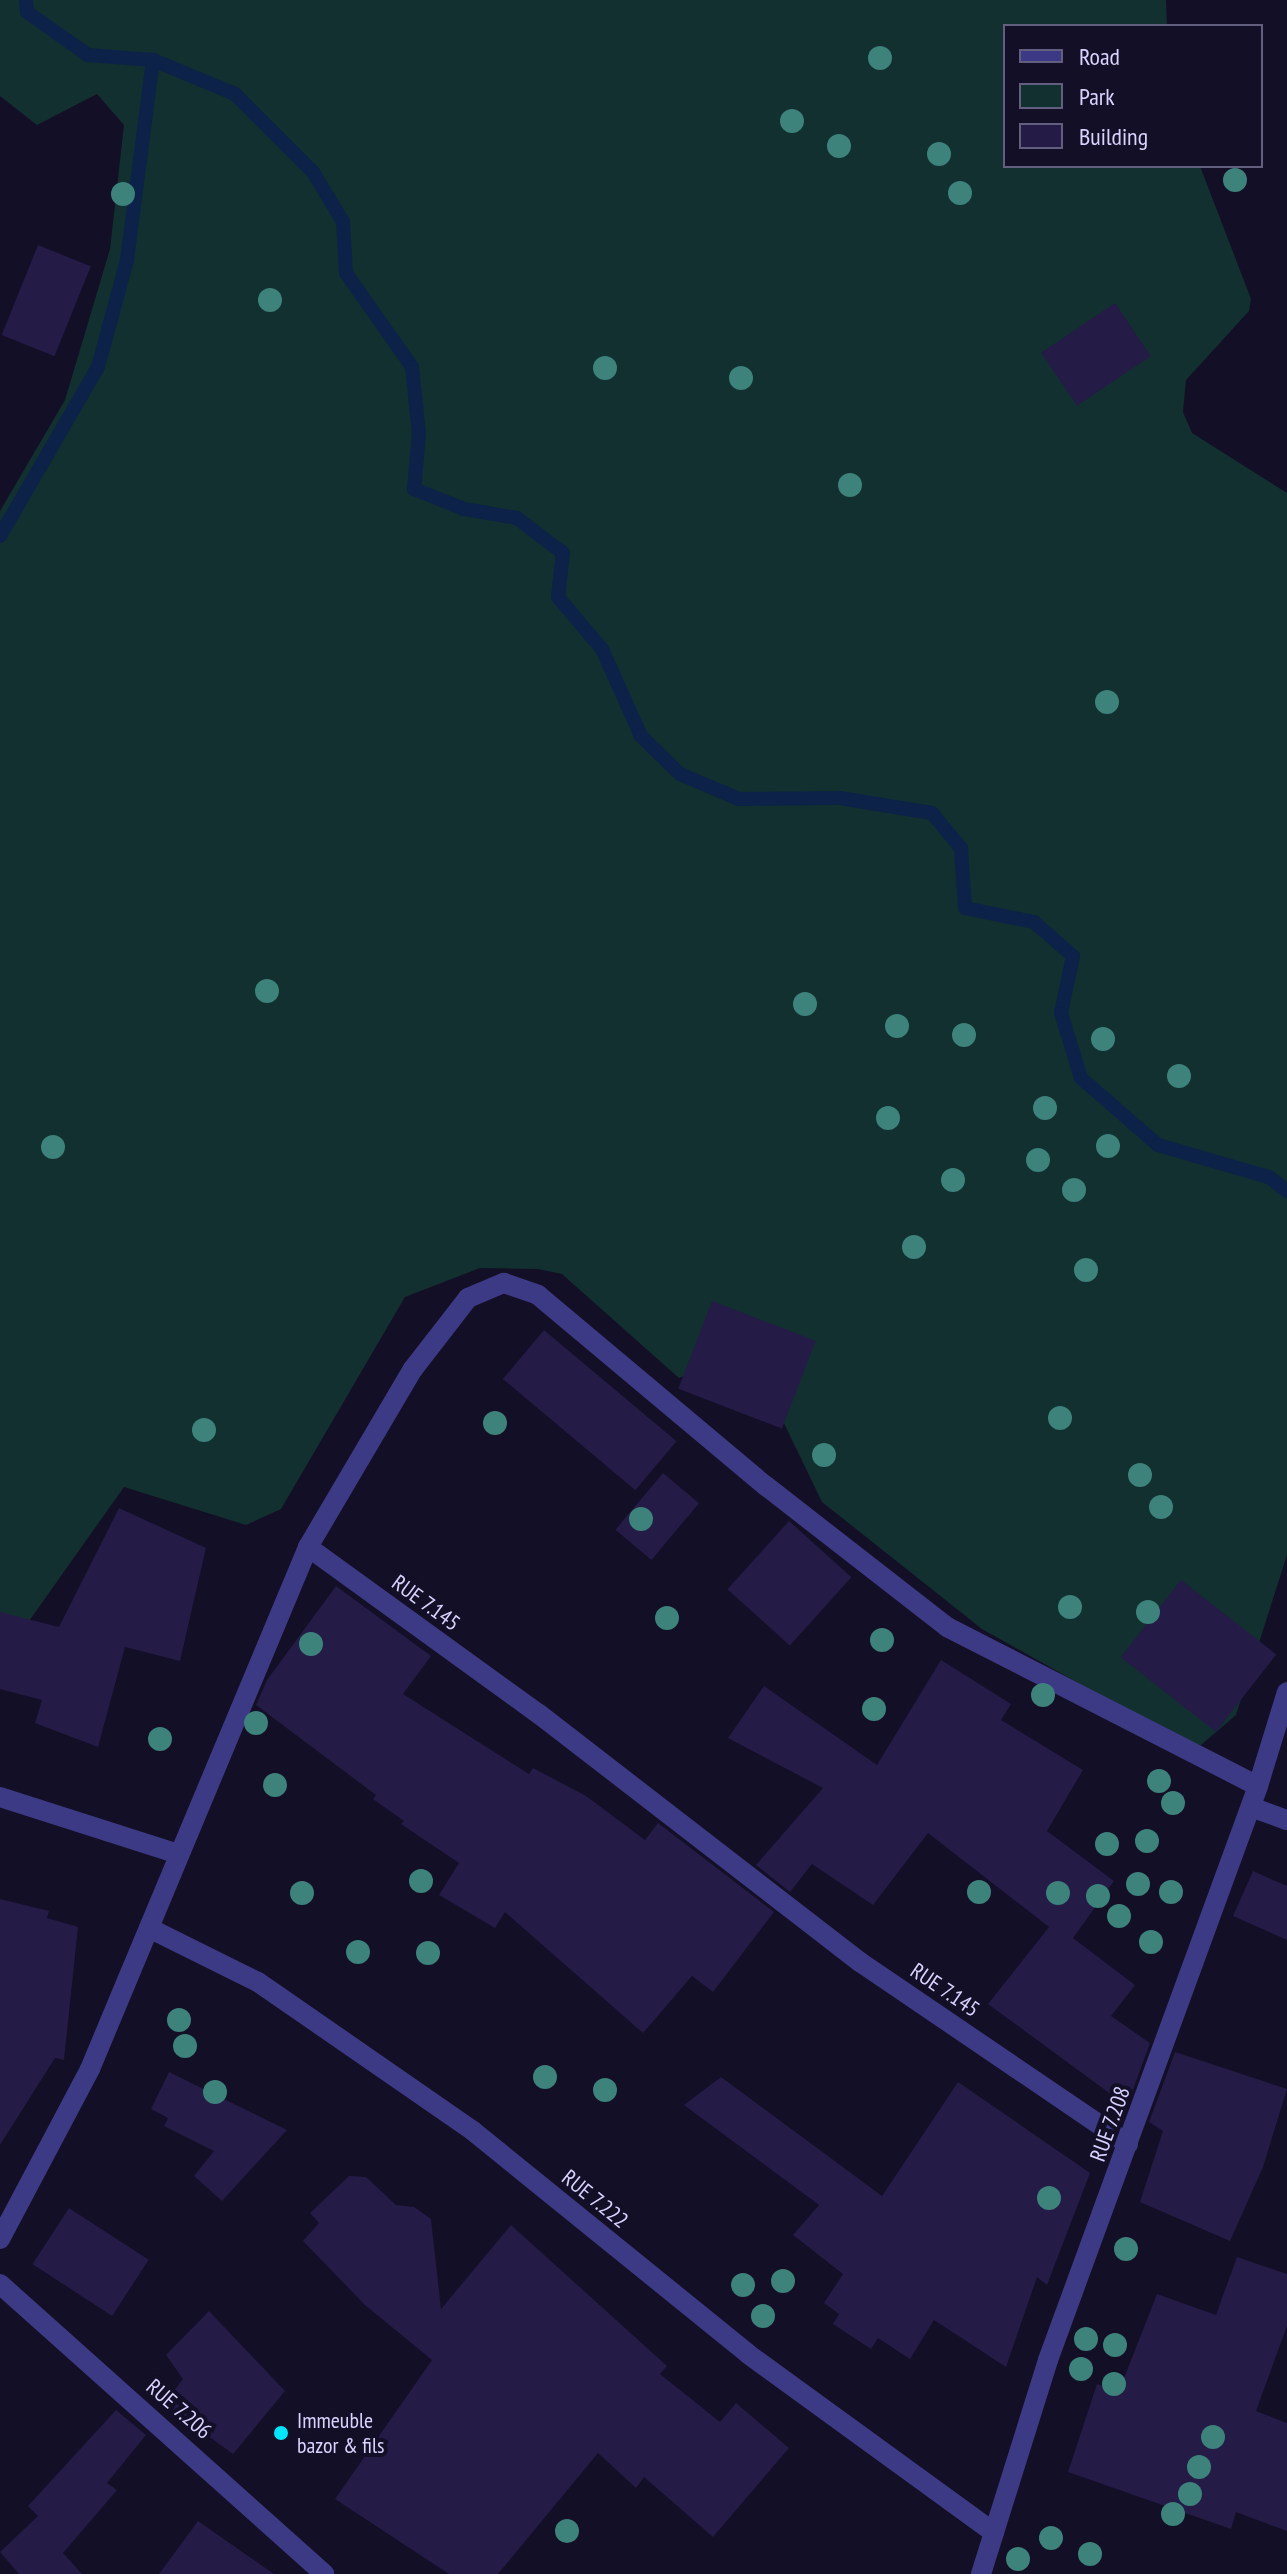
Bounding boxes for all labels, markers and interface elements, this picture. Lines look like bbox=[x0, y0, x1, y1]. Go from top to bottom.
legend bbox=[1003, 24, 1263, 168]
text: Road bbox=[1079, 41, 1120, 72]
text: Park bbox=[1079, 81, 1115, 112]
text: Building bbox=[1079, 121, 1148, 152]
street label: RUE 7.145 bbox=[387, 1569, 465, 1637]
street label: RUE 7.145 bbox=[905, 1957, 985, 2023]
street label: RUE 7.208 bbox=[1084, 2083, 1136, 2165]
street label: RUE 7.222 bbox=[557, 2164, 633, 2234]
street label: RUE 7.206 bbox=[141, 2374, 217, 2444]
place label: Immeuble bazor & fils bbox=[297, 2407, 384, 2458]
marker: Immeuble bazor & fils bbox=[272, 2424, 290, 2442]

